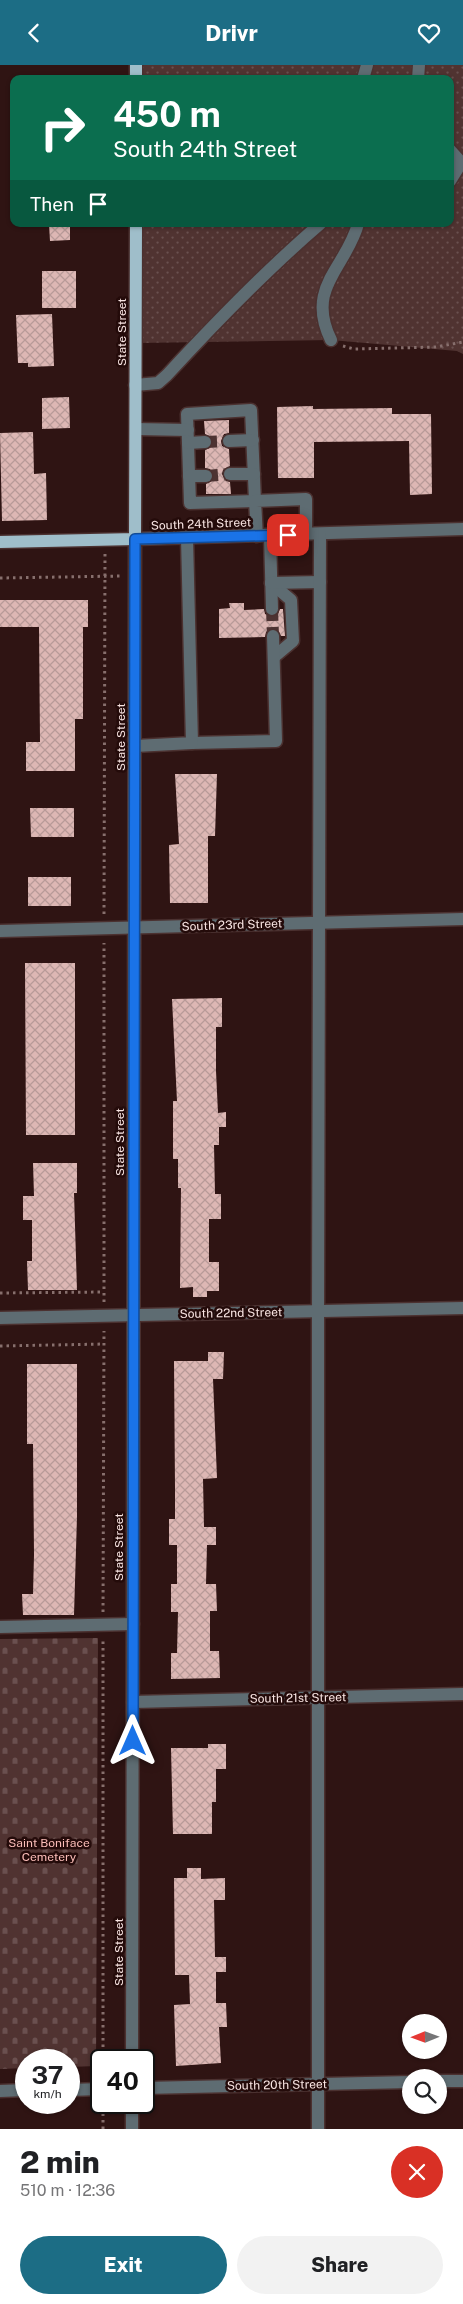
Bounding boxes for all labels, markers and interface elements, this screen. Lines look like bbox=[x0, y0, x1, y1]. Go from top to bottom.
icon: back bbox=[20, 19, 48, 47]
icon: heart bbox=[415, 19, 443, 47]
text: Drivr bbox=[205, 20, 258, 46]
text: 450 m bbox=[113, 94, 221, 135]
icon: right bbox=[30, 95, 95, 160]
text: South 24th Street bbox=[113, 136, 297, 162]
icon: arrive bbox=[84, 190, 112, 218]
text: Then bbox=[30, 193, 74, 215]
street label: State Street bbox=[115, 298, 129, 366]
pin bbox=[267, 514, 309, 556]
street label: South 24th Street bbox=[151, 515, 252, 533]
icon: arrive bbox=[274, 521, 302, 549]
street label: State Street bbox=[114, 703, 128, 771]
street label: South 23rd Street bbox=[181, 916, 283, 934]
street label: State Street bbox=[113, 1108, 127, 1176]
street label: South 22nd Street bbox=[180, 1305, 283, 1321]
street label: State Street bbox=[112, 1513, 126, 1581]
street label: South 21st Street bbox=[249, 1690, 347, 1706]
position arrow bbox=[106, 1714, 158, 1766]
park label: Saint Boniface Cemetery bbox=[8, 1836, 90, 1864]
street label: State Street bbox=[112, 1918, 126, 1986]
north arrow bbox=[402, 2014, 448, 2059]
map controls bbox=[402, 2014, 447, 2114]
speed limit sign: 40 bbox=[90, 2049, 155, 2114]
text: 37 bbox=[32, 2060, 63, 2090]
button: search bbox=[402, 2069, 447, 2114]
street label: South 20th Street bbox=[227, 2077, 328, 2093]
text: km/h bbox=[33, 2087, 62, 2101]
text: 2 min bbox=[20, 2144, 100, 2180]
button: close bbox=[391, 2146, 443, 2198]
text: 510 m · 12:36 bbox=[20, 2181, 115, 2200]
button: Exit bbox=[20, 2236, 227, 2294]
button: Share bbox=[237, 2236, 443, 2294]

